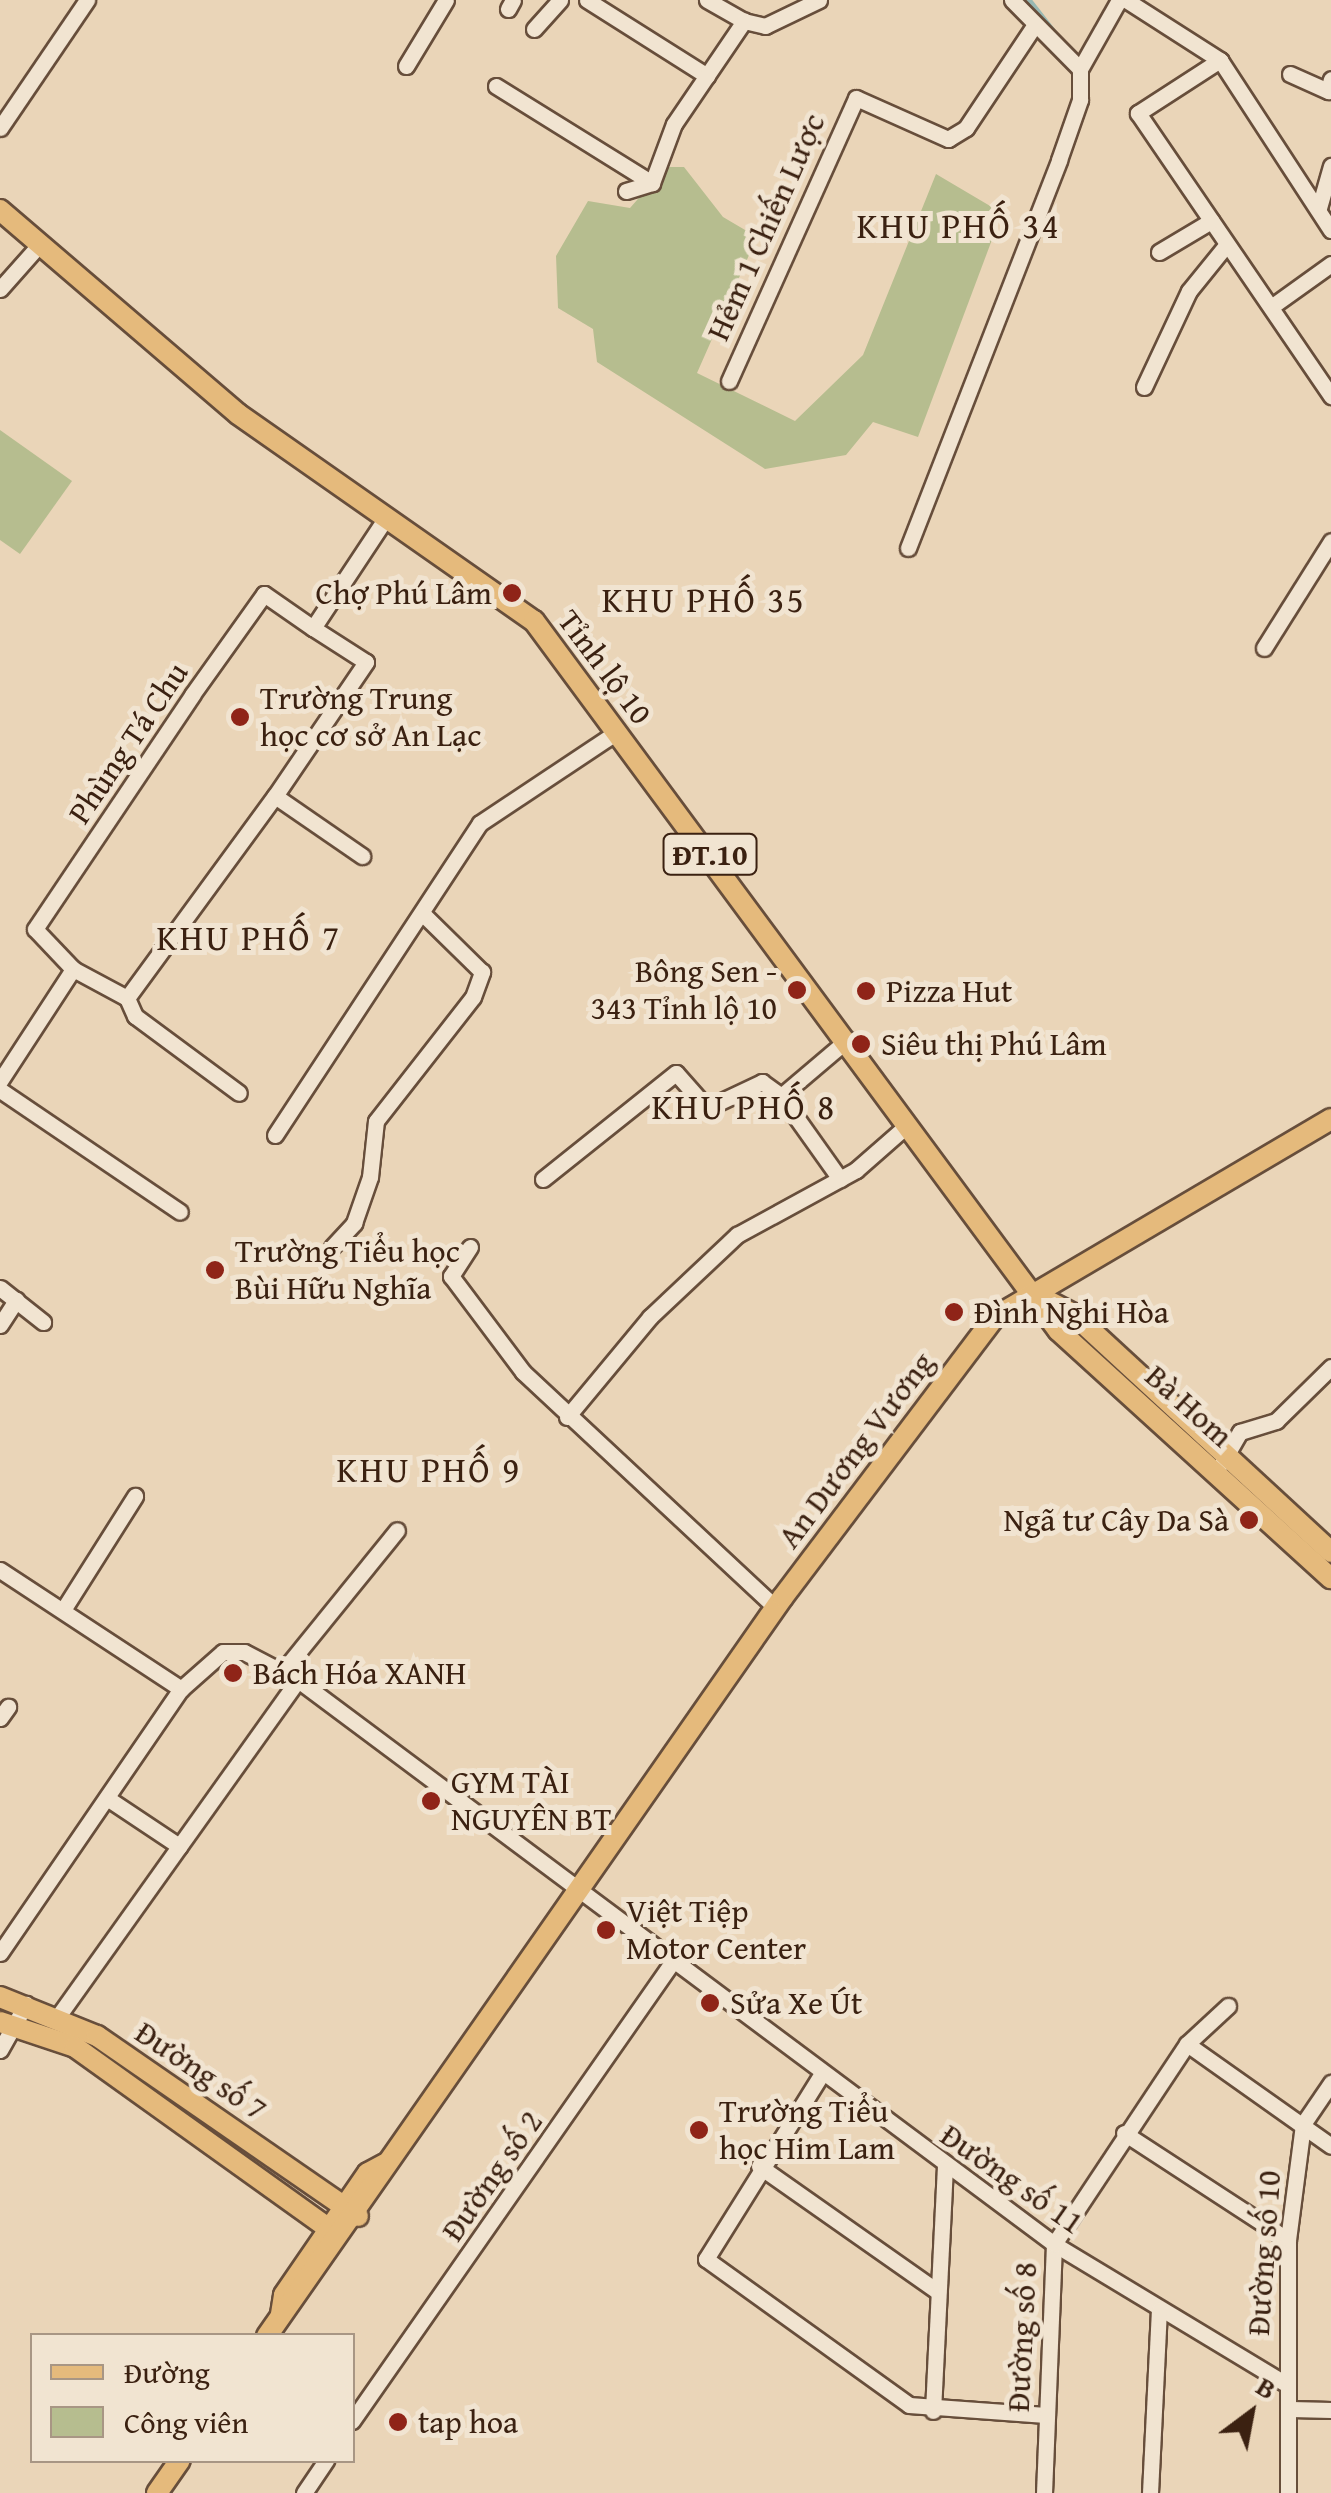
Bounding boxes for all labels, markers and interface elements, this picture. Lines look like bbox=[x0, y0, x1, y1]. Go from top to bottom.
street label: Hẻm 1 Chiến Lược bbox=[699, 108, 833, 346]
district label: KHU PHỐ 34 bbox=[857, 205, 1061, 247]
place label: Chợ Phú Lâm bbox=[315, 574, 492, 612]
district label: KHU PHỐ 35 bbox=[602, 579, 806, 621]
marker: Chợ Phú Lâm bbox=[501, 582, 523, 604]
street label: Tỉnh lộ 10 bbox=[550, 602, 660, 732]
street label: Phùng Tá Chu bbox=[60, 655, 196, 831]
place label: Trường Trung học cơ sở An Lạc bbox=[260, 680, 481, 755]
marker: Trường Trung học cơ sở An Lạc bbox=[229, 706, 251, 728]
road number: ĐT.10 bbox=[662, 829, 758, 879]
district label: KHU PHỐ 7 bbox=[156, 917, 342, 959]
place label: Bông Sen - 343 Tỉnh lộ 10 bbox=[591, 953, 777, 1028]
place label: Pizza Hut bbox=[886, 972, 1012, 1010]
marker: Bông Sen - 343 Tỉnh lộ 10 bbox=[786, 979, 808, 1001]
marker: Pizza Hut bbox=[855, 980, 877, 1002]
place label: Siêu thị Phú Lâm bbox=[881, 1025, 1107, 1063]
marker: Siêu thị Phú Lâm bbox=[850, 1033, 872, 1055]
district label: KHU PHỐ 8 bbox=[651, 1086, 837, 1128]
place label: Trường Tiểu học Bùi Hữu Nghĩa bbox=[235, 1233, 460, 1308]
marker: Trường Tiểu học Bùi Hữu Nghĩa bbox=[204, 1259, 226, 1281]
place label: Đình Nghi Hòa bbox=[974, 1293, 1169, 1331]
marker: Đình Nghi Hòa bbox=[943, 1301, 965, 1323]
street label: An Dương Vương bbox=[770, 1344, 942, 1556]
street label: Bà Hom bbox=[1138, 1357, 1240, 1455]
district label: KHU PHỐ 9 bbox=[336, 1449, 522, 1491]
place label: Ngã tư Cây Da Sà bbox=[1003, 1501, 1229, 1539]
marker: Ngã tư Cây Da Sà bbox=[1238, 1509, 1260, 1531]
place label: Bách Hóa XANH bbox=[253, 1654, 466, 1692]
marker: Bách Hóa XANH bbox=[222, 1662, 244, 1684]
place label: GYM TÀI NGUYÊN BT bbox=[451, 1764, 611, 1839]
marker: GYM TÀI NGUYÊN BT bbox=[420, 1790, 442, 1812]
place label: Việt Tiệp Motor Center bbox=[626, 1893, 806, 1968]
marker: Việt Tiệp Motor Center bbox=[595, 1919, 617, 1941]
place label: Sửa Xe Út bbox=[730, 1984, 862, 2022]
marker: Sửa Xe Út bbox=[699, 1992, 721, 2014]
street label: Đường số 7 bbox=[128, 2013, 274, 2129]
place label: Trường Tiểu học Him Lam bbox=[719, 2093, 895, 2168]
street label: Đường số 2 bbox=[433, 2104, 551, 2248]
street label: Đường số 11 bbox=[933, 2116, 1091, 2242]
marker: Trường Tiểu học Him Lam bbox=[688, 2119, 710, 2141]
street label: Đường số 10 bbox=[1239, 2169, 1289, 2337]
street label: Đường số 8 bbox=[999, 2261, 1045, 2413]
legend bbox=[30, 2333, 355, 2463]
text: Đường bbox=[124, 2350, 210, 2394]
north arrow bbox=[1201, 2363, 1301, 2463]
text: B bbox=[1249, 2365, 1285, 2409]
text: Công viên bbox=[124, 2400, 248, 2444]
place label: tap hoa bbox=[418, 2403, 518, 2441]
marker: tap hoa bbox=[387, 2411, 409, 2433]

